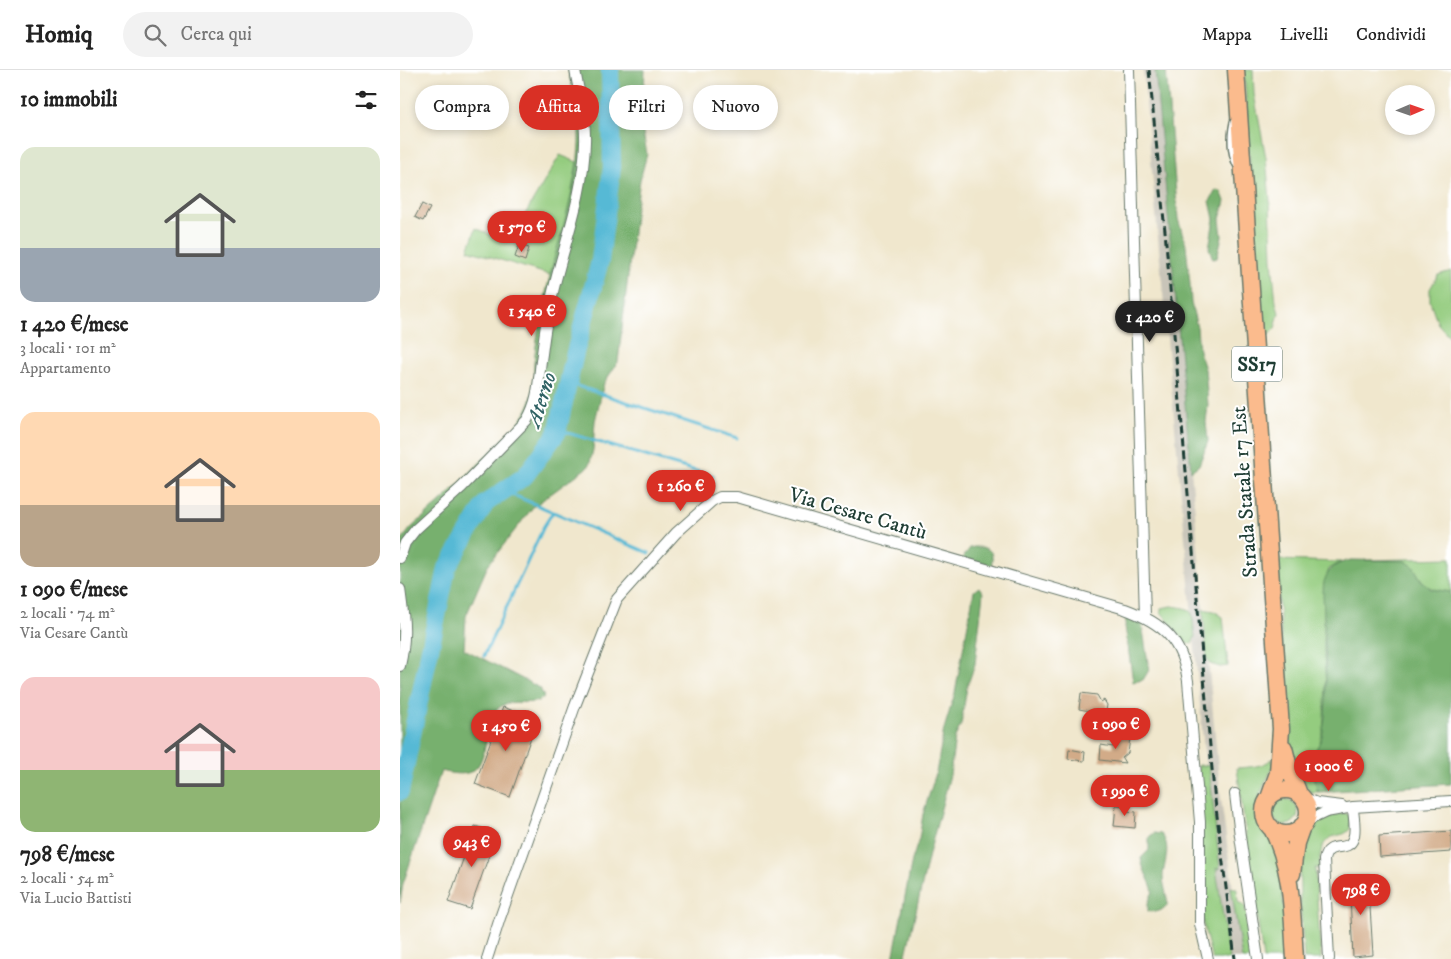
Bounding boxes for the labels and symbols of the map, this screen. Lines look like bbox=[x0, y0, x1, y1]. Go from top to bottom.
north arrow bbox=[1385, 85, 1435, 135]
pin: 1 570 € bbox=[476, 210, 568, 253]
pin: 1 540 € bbox=[486, 294, 578, 337]
pin: 1 420 € bbox=[1104, 300, 1196, 343]
road number: SS17 bbox=[1232, 346, 1282, 382]
water label: Aterno bbox=[519, 369, 563, 433]
street label: Strada Statale 17 Est bbox=[1226, 405, 1264, 579]
pin: 1 260 € bbox=[635, 470, 727, 512]
street label: Via Cesare Cantù bbox=[785, 482, 930, 546]
pin: 1 090 € bbox=[1070, 708, 1162, 750]
pin: 1 450 € bbox=[460, 710, 552, 752]
pin: 1 000 € bbox=[1283, 750, 1375, 792]
pin: 1 990 € bbox=[1079, 774, 1171, 817]
pin: 943 € bbox=[437, 826, 507, 868]
pin: 798 € bbox=[1326, 874, 1396, 916]

